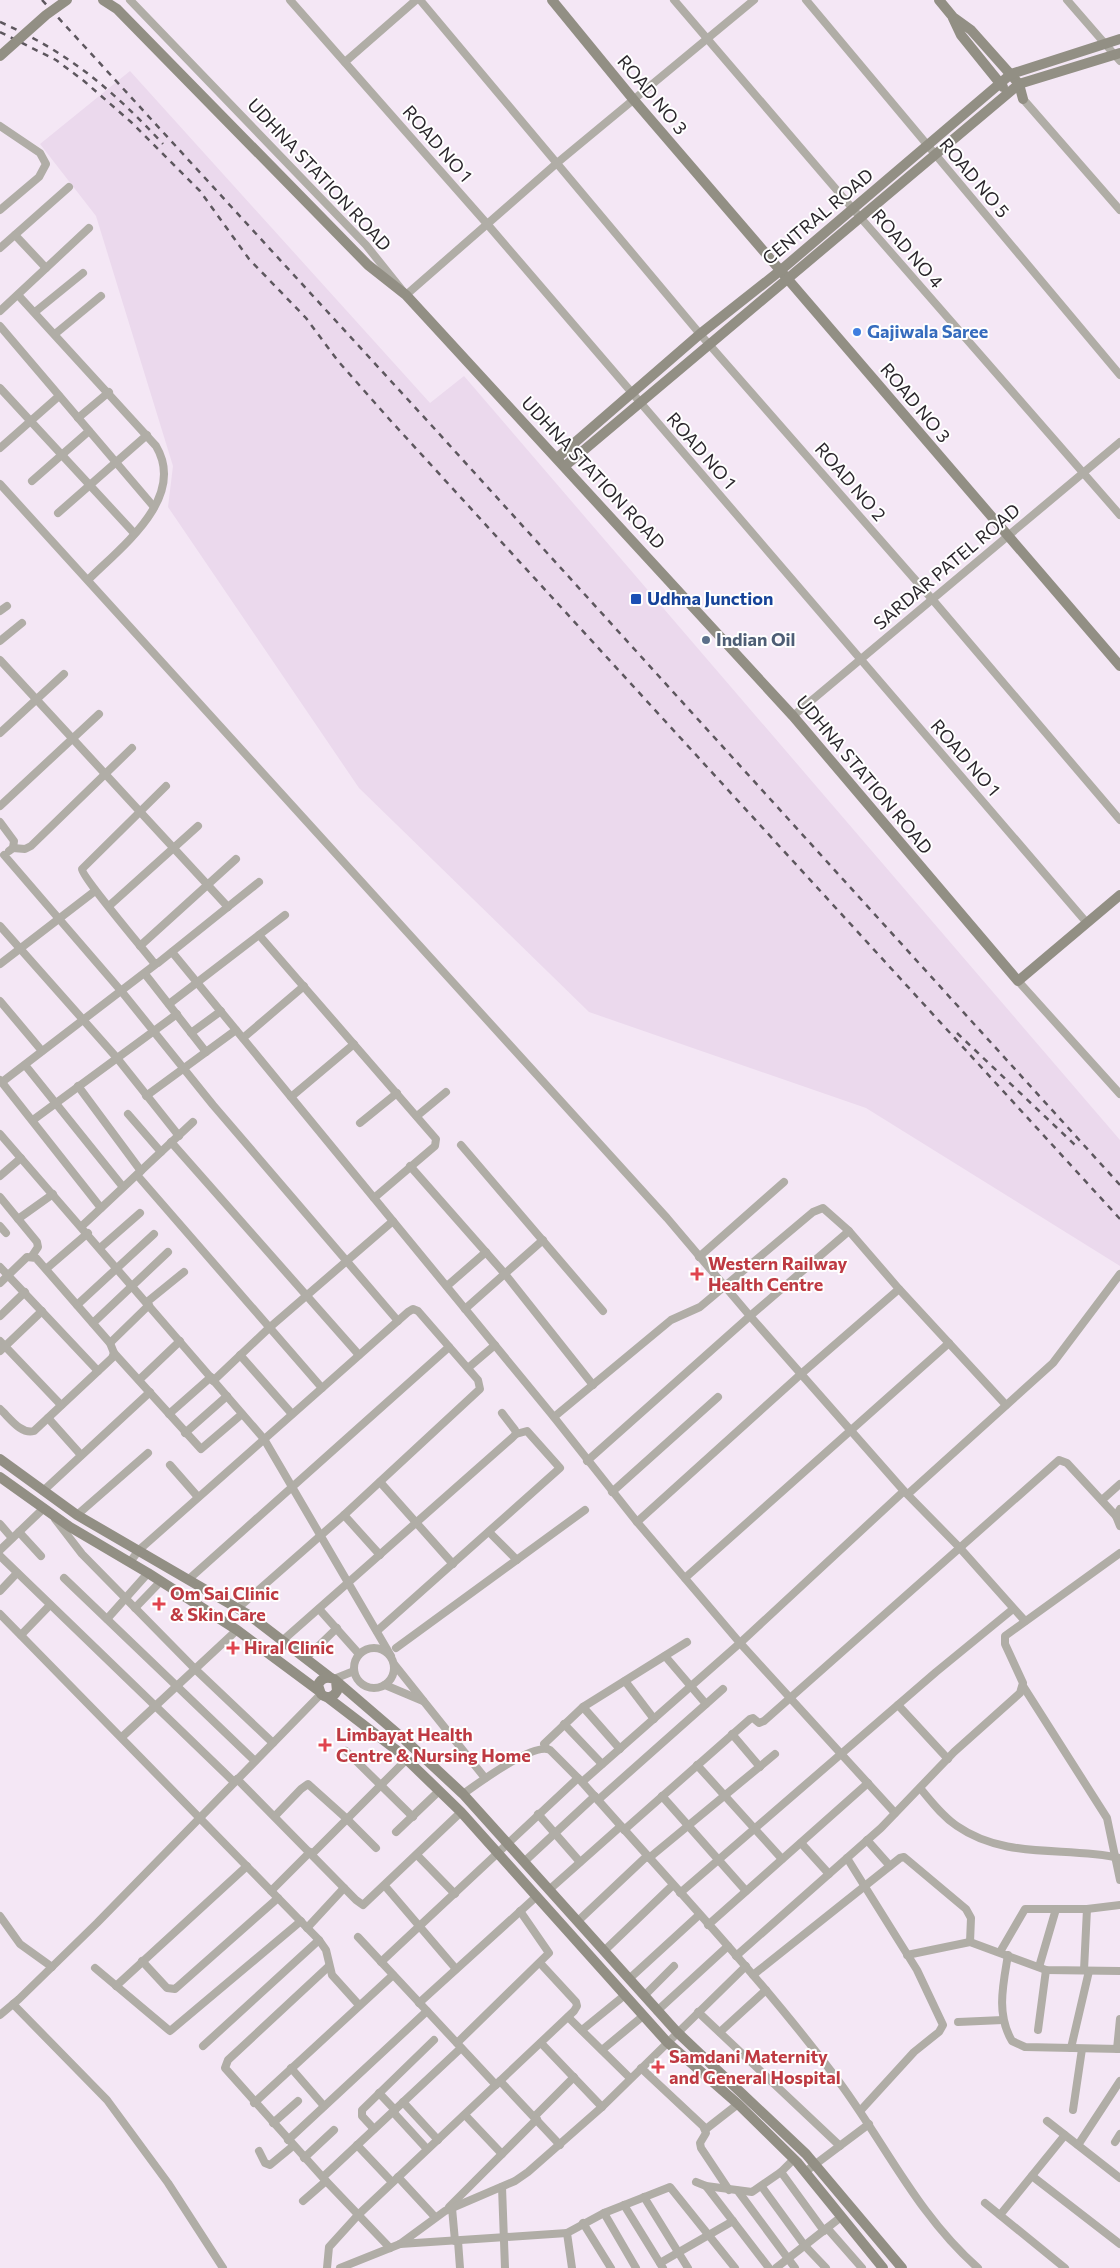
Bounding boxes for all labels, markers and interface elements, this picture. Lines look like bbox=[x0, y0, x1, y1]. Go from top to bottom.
street label: ROAD NO 3 bbox=[613, 50, 692, 139]
street label: UDHNA STATION ROAD bbox=[243, 94, 396, 255]
street label: ROAD NO 1 bbox=[398, 100, 477, 186]
street label: ROAD NO 5 bbox=[935, 133, 1014, 222]
street label: CENTRAL ROAD bbox=[757, 163, 877, 269]
street label: ROAD NO 4 bbox=[867, 204, 948, 293]
place label: Gajiwala Saree bbox=[867, 320, 988, 342]
marker: Gajiwala Saree bbox=[851, 326, 863, 338]
street label: ROAD NO 3 bbox=[876, 358, 955, 447]
street label: UDHNA STATION ROAD bbox=[517, 392, 670, 553]
street label: ROAD NO 1 bbox=[662, 407, 741, 493]
street label: ROAD NO 2 bbox=[811, 438, 891, 525]
street label: SARDAR PATEL ROAD bbox=[869, 499, 1024, 634]
place label: Udhna Junction bbox=[647, 587, 773, 609]
marker: Udhna Junction bbox=[629, 592, 643, 606]
place label: Indian Oil bbox=[716, 628, 796, 650]
marker: Indian Oil bbox=[700, 634, 712, 646]
street label: UDHNA STATION ROAD bbox=[792, 691, 938, 858]
street label: ROAD NO 1 bbox=[926, 714, 1005, 800]
place label: Western Railway Health Centre bbox=[708, 1252, 847, 1295]
marker: Western Railway Health Centre bbox=[690, 1267, 704, 1281]
place label: Om Sai Clinic & Skin Care bbox=[170, 1582, 279, 1625]
marker: Om Sai Clinic & Skin Care bbox=[152, 1597, 166, 1611]
place label: Hiral Clinic bbox=[244, 1636, 334, 1658]
marker: Hiral Clinic bbox=[226, 1641, 240, 1655]
place label: Limbayat Health Centre & Nursing Home bbox=[336, 1723, 531, 1766]
marker: Limbayat Health Centre & Nursing Home bbox=[318, 1738, 332, 1752]
place label: Samdani Maternity and General Hospital bbox=[669, 2045, 841, 2088]
marker: Samdani Maternity and General Hospital bbox=[651, 2060, 665, 2074]

